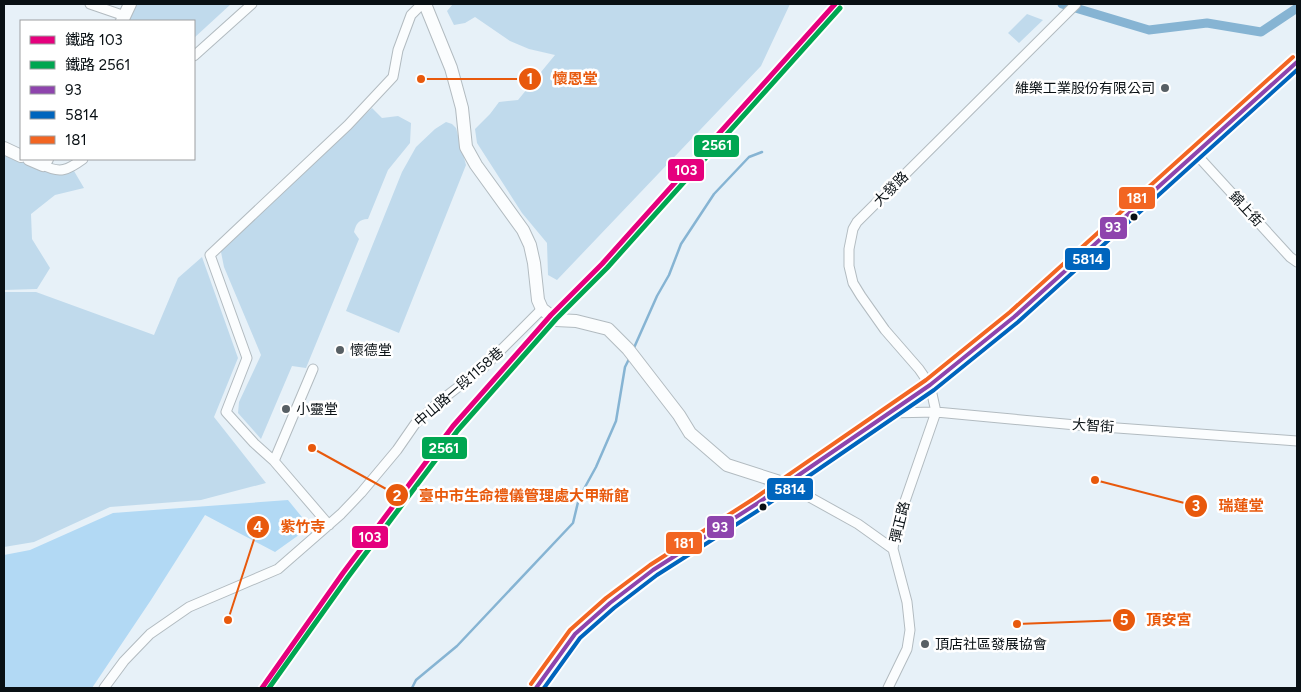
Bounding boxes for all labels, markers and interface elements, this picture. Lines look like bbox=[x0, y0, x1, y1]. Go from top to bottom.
legend bbox=[20, 20, 195, 160]
text: 鐵路 103 bbox=[65, 31, 123, 49]
text: 鐵路 2561 bbox=[65, 56, 130, 74]
callout: 懷恩堂 bbox=[517, 64, 607, 94]
text: 1 bbox=[527, 70, 533, 88]
text: 懷恩堂 bbox=[552, 70, 598, 88]
place label: 維樂工業股份有限公司 bbox=[1015, 80, 1155, 97]
text: 93 bbox=[65, 81, 82, 99]
marker: 維樂工業股份有限公司 bbox=[1159, 82, 1171, 94]
text: 5814 bbox=[65, 106, 98, 124]
text: 181 bbox=[65, 131, 87, 149]
line badge: 2561 bbox=[693, 134, 740, 158]
text: 2561 bbox=[702, 137, 732, 154]
line badge: 103 bbox=[667, 158, 705, 182]
text: 103 bbox=[675, 162, 698, 179]
street label: 大發路 bbox=[870, 168, 912, 210]
line badge: 181 bbox=[1118, 186, 1156, 210]
street label: 錦上街 bbox=[1225, 188, 1267, 230]
text: 181 bbox=[1127, 190, 1147, 207]
unlabelled marker bbox=[1129, 212, 1139, 222]
line badge: 93 bbox=[1099, 216, 1128, 240]
text: 93 bbox=[1105, 219, 1121, 236]
line badge: 5814 bbox=[1064, 247, 1111, 271]
text: 5814 bbox=[1072, 251, 1104, 268]
place label: 懷德堂 bbox=[350, 342, 392, 359]
marker: 懷德堂 bbox=[334, 344, 346, 356]
street label: 中山路一段1158巷 bbox=[411, 344, 507, 430]
place label: 小靈堂 bbox=[296, 401, 338, 418]
marker: 小靈堂 bbox=[280, 403, 292, 415]
street label: 大智街 bbox=[1071, 416, 1115, 436]
line badge: 2561 bbox=[421, 436, 468, 460]
text: 2561 bbox=[429, 440, 459, 457]
line badge: 5814 bbox=[766, 477, 814, 501]
callout: 臺中市生命禮儀管理處大甲新館 bbox=[384, 480, 639, 510]
text: 5814 bbox=[774, 481, 806, 498]
text: 2 bbox=[393, 487, 402, 505]
text: 臺中市生命禮儀管理處大甲新館 bbox=[419, 487, 629, 505]
callout: 瑞蓮堂 bbox=[1184, 491, 1274, 521]
text: 3 bbox=[1192, 497, 1200, 515]
text: 瑞蓮堂 bbox=[1218, 497, 1264, 515]
street label: 彈正路 bbox=[887, 500, 913, 544]
unlabelled marker bbox=[758, 502, 768, 512]
callout: 紫竹寺 bbox=[245, 512, 335, 542]
line badge: 93 bbox=[706, 515, 735, 539]
text: 4 bbox=[253, 518, 263, 536]
text: 紫竹寺 bbox=[280, 518, 326, 536]
text: 93 bbox=[712, 519, 728, 536]
line badge: 103 bbox=[351, 525, 389, 549]
text: 103 bbox=[359, 529, 382, 546]
line badge: 181 bbox=[665, 531, 703, 555]
text: 181 bbox=[674, 535, 694, 552]
callout: 頂安宮 bbox=[1111, 605, 1201, 635]
text: 5 bbox=[1120, 611, 1129, 629]
text: 頂安宮 bbox=[1146, 611, 1192, 629]
place label: 頂店社區發展協會 bbox=[935, 636, 1047, 653]
marker: 頂店社區發展協會 bbox=[919, 638, 931, 650]

